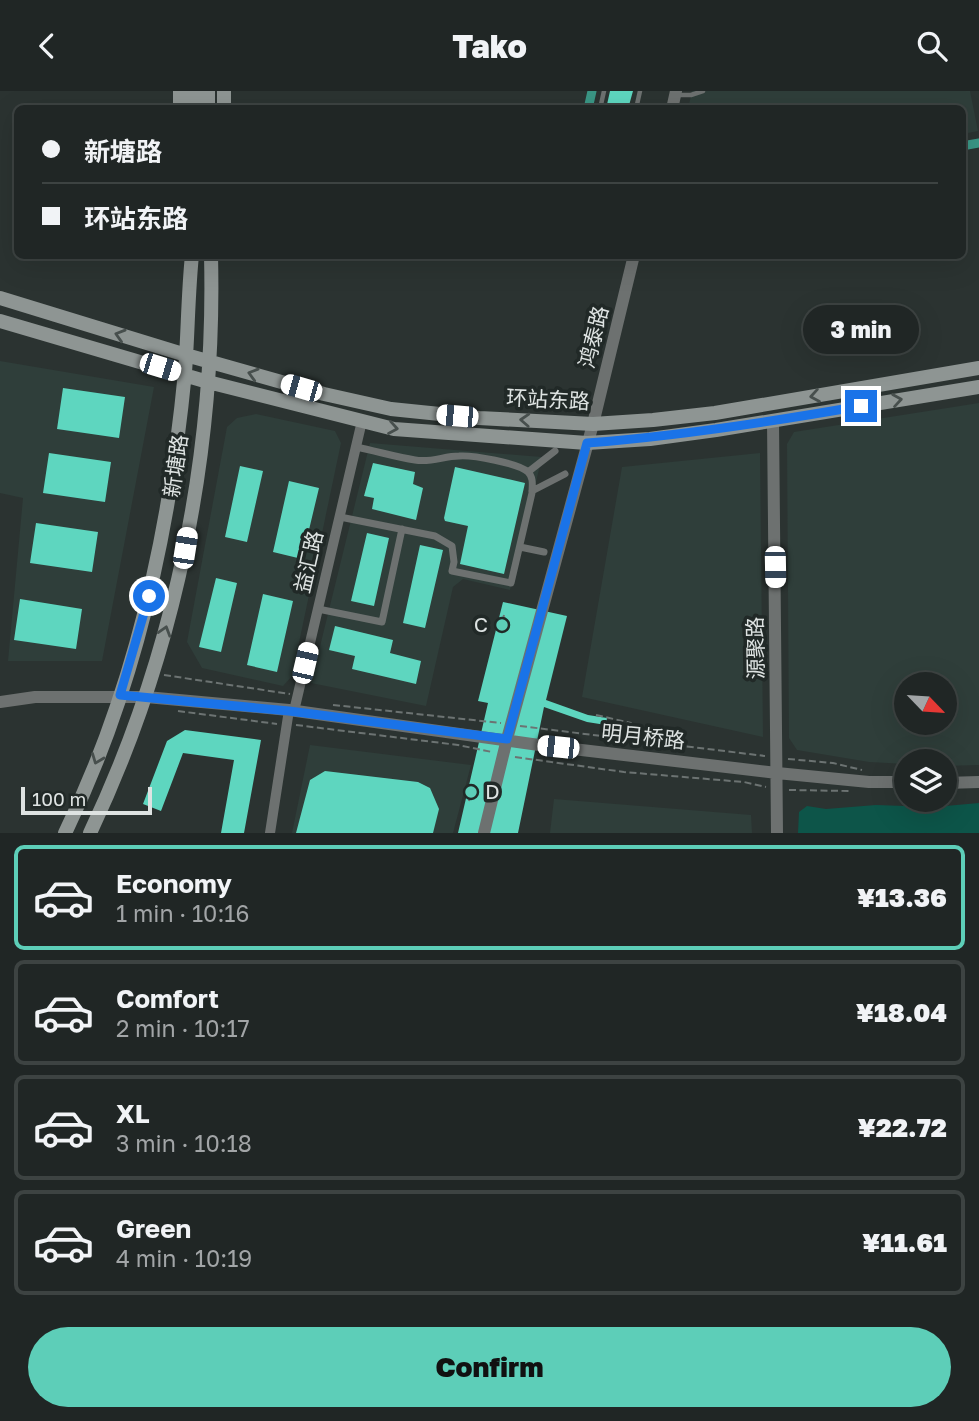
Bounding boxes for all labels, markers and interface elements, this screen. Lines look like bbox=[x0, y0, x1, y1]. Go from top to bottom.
icon: back bbox=[28, 27, 66, 65]
text: Tako bbox=[452, 27, 527, 65]
icon: search bbox=[913, 27, 951, 65]
text: 新塘路 bbox=[84, 136, 162, 167]
text: 环站东路 bbox=[84, 203, 188, 234]
street label: 鸿泰路 bbox=[573, 303, 613, 370]
callout: 3 min bbox=[803, 305, 919, 353]
text: 3 min bbox=[831, 315, 891, 343]
one-way arrow bbox=[115, 328, 127, 343]
car bbox=[137, 351, 184, 383]
one-way arrow bbox=[247, 368, 259, 382]
car bbox=[278, 372, 325, 404]
street label: 环站东路 bbox=[505, 384, 591, 414]
one-way arrow bbox=[809, 388, 821, 403]
route end bbox=[845, 390, 877, 422]
one-way arrow bbox=[891, 393, 903, 408]
car bbox=[436, 404, 479, 428]
one-way arrow bbox=[519, 413, 530, 428]
one-way arrow bbox=[387, 420, 399, 435]
street label: 新塘路 bbox=[158, 433, 192, 499]
car bbox=[172, 526, 199, 570]
street label: 益汇路 bbox=[288, 528, 328, 595]
car bbox=[765, 546, 786, 588]
route start bbox=[133, 580, 165, 612]
place label: C bbox=[474, 611, 488, 637]
street label: 源聚路 bbox=[741, 616, 769, 680]
marker: C bbox=[494, 617, 510, 633]
one-way arrow bbox=[157, 626, 172, 638]
car bbox=[291, 640, 320, 686]
north arrow bbox=[894, 672, 957, 735]
map controls bbox=[894, 672, 957, 812]
street label: 明月桥路 bbox=[600, 719, 686, 753]
car bbox=[537, 734, 580, 760]
button: layers bbox=[894, 749, 957, 812]
one-way arrow bbox=[91, 753, 105, 765]
place label: D bbox=[485, 778, 500, 804]
scale bar bbox=[21, 784, 152, 816]
marker: D bbox=[463, 784, 479, 800]
text: 100 m bbox=[32, 787, 86, 810]
icon: car bbox=[32, 866, 95, 929]
text: Economy bbox=[116, 868, 232, 899]
text: ¥13.36 bbox=[857, 882, 947, 913]
text: 1 min · 10:16 bbox=[116, 899, 249, 927]
icon: car bbox=[32, 981, 95, 1044]
text: Comfort bbox=[116, 983, 219, 1014]
text: ¥18.04 bbox=[856, 997, 947, 1028]
text: 2 min · 10:17 bbox=[116, 1014, 250, 1042]
icon: car bbox=[32, 1096, 95, 1159]
text: XL bbox=[116, 1098, 150, 1129]
text: ¥22.72 bbox=[858, 1112, 947, 1143]
text: 3 min · 10:18 bbox=[116, 1129, 252, 1157]
icon: car bbox=[32, 1211, 95, 1274]
text: Green bbox=[116, 1213, 191, 1244]
text: ¥11.61 bbox=[862, 1227, 947, 1258]
text: 4 min · 10:19 bbox=[116, 1244, 252, 1272]
button: Confirm bbox=[28, 1327, 951, 1407]

